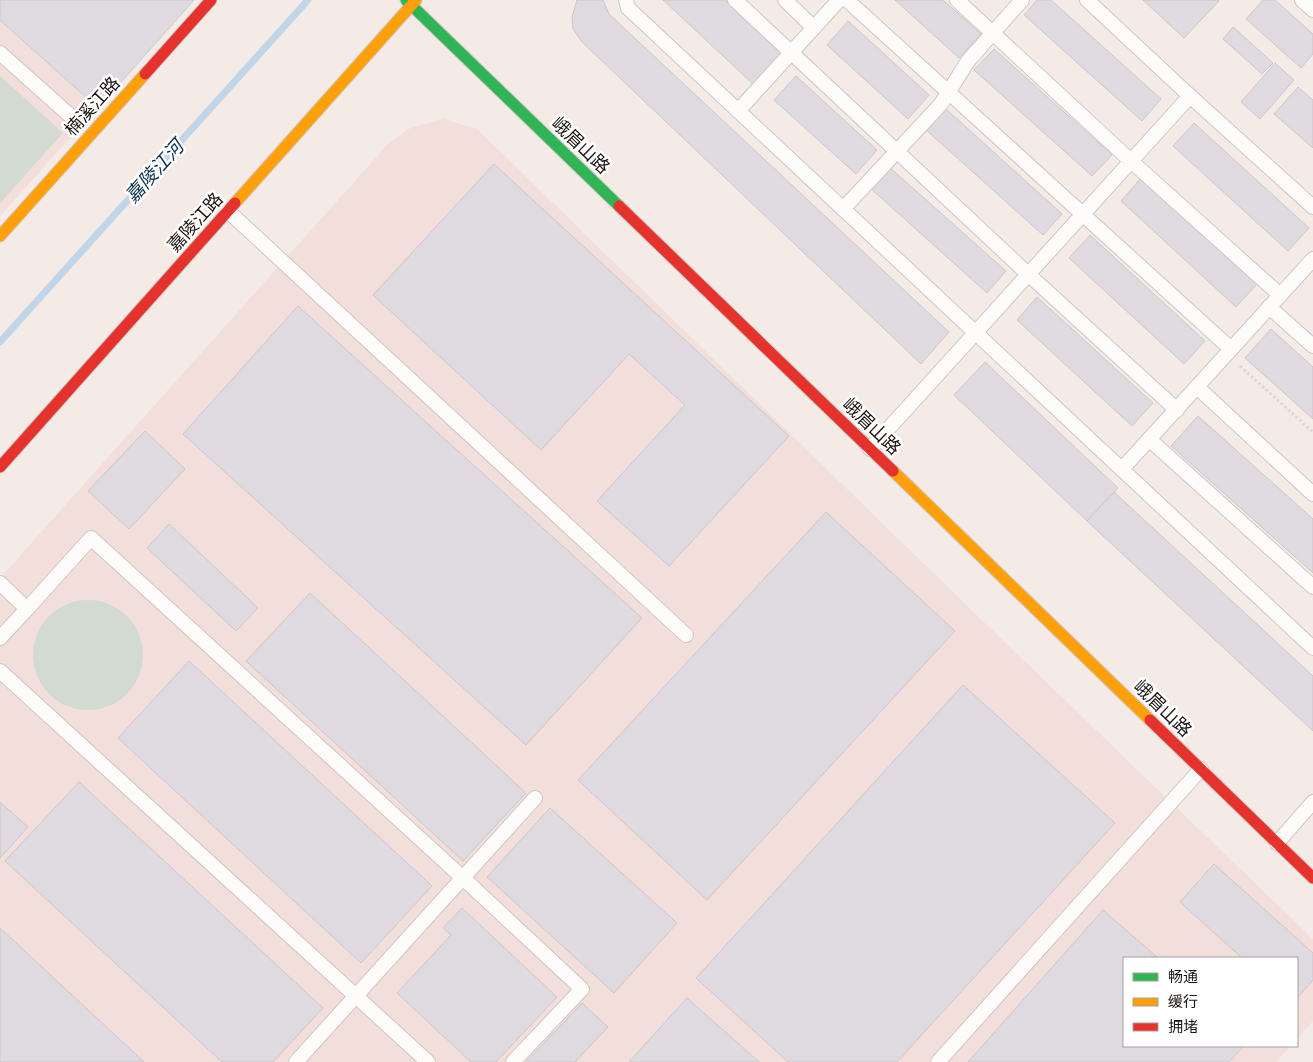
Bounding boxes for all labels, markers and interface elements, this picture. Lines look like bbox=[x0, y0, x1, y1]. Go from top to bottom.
street label: 楠溪江路 bbox=[59, 72, 125, 140]
street label: 峨眉山路 bbox=[547, 112, 615, 178]
water label: 嘉陵江河 bbox=[120, 132, 191, 207]
street label: 嘉陵江路 bbox=[162, 188, 228, 256]
street label: 峨眉山路 bbox=[838, 393, 906, 459]
street label: 峨眉山路 bbox=[1129, 675, 1197, 741]
legend bbox=[1123, 957, 1298, 1047]
text: 畅通 bbox=[1168, 967, 1198, 986]
text: 缓行 bbox=[1168, 992, 1198, 1011]
text: 拥堵 bbox=[1168, 1017, 1198, 1036]

